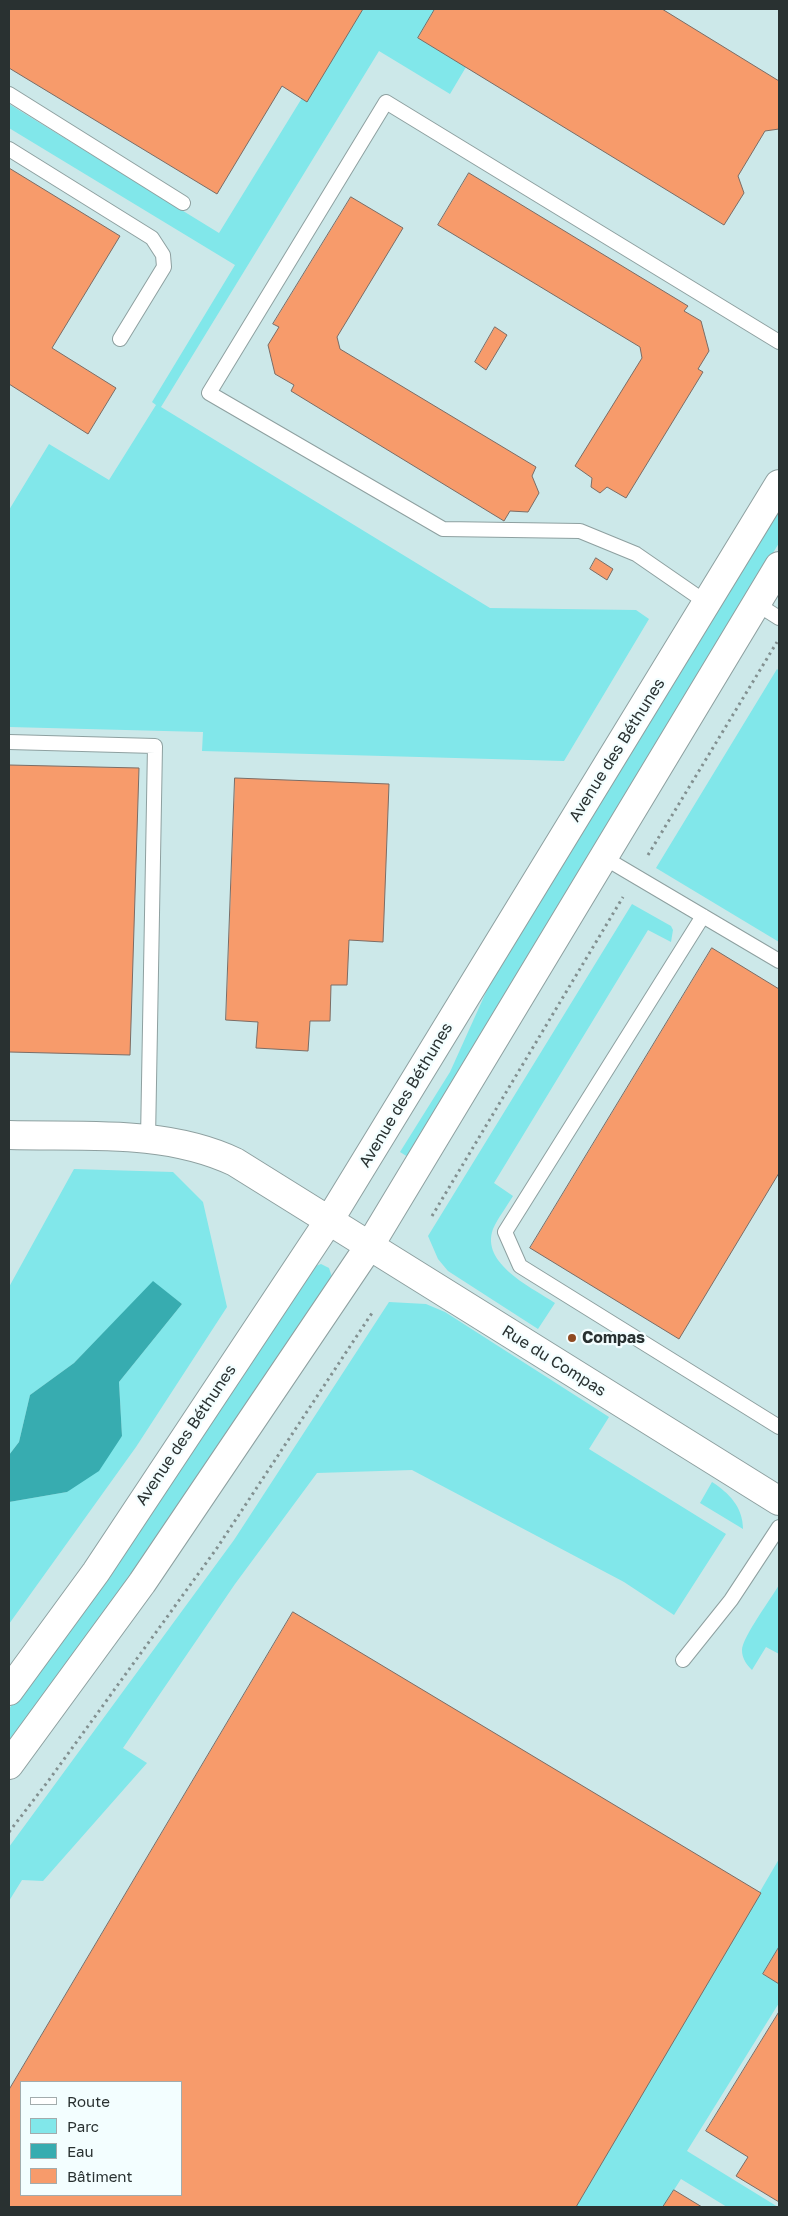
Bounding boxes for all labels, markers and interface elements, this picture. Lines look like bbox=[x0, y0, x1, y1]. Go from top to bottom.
street label: Avenue des Béthunes bbox=[565, 675, 669, 825]
street label: Avenue des Béthunes bbox=[355, 1019, 457, 1171]
street label: Rue du Compas bbox=[498, 1321, 610, 1401]
place label: Compas bbox=[582, 1328, 645, 1348]
marker: Compas bbox=[566, 1332, 578, 1344]
street label: Avenue des Béthunes bbox=[132, 1361, 240, 1509]
legend bbox=[20, 2081, 182, 2196]
text: Route bbox=[67, 2092, 110, 2110]
text: Parc bbox=[67, 2117, 99, 2135]
text: Eau bbox=[67, 2142, 94, 2160]
text: Bâtiment bbox=[67, 2167, 132, 2185]

